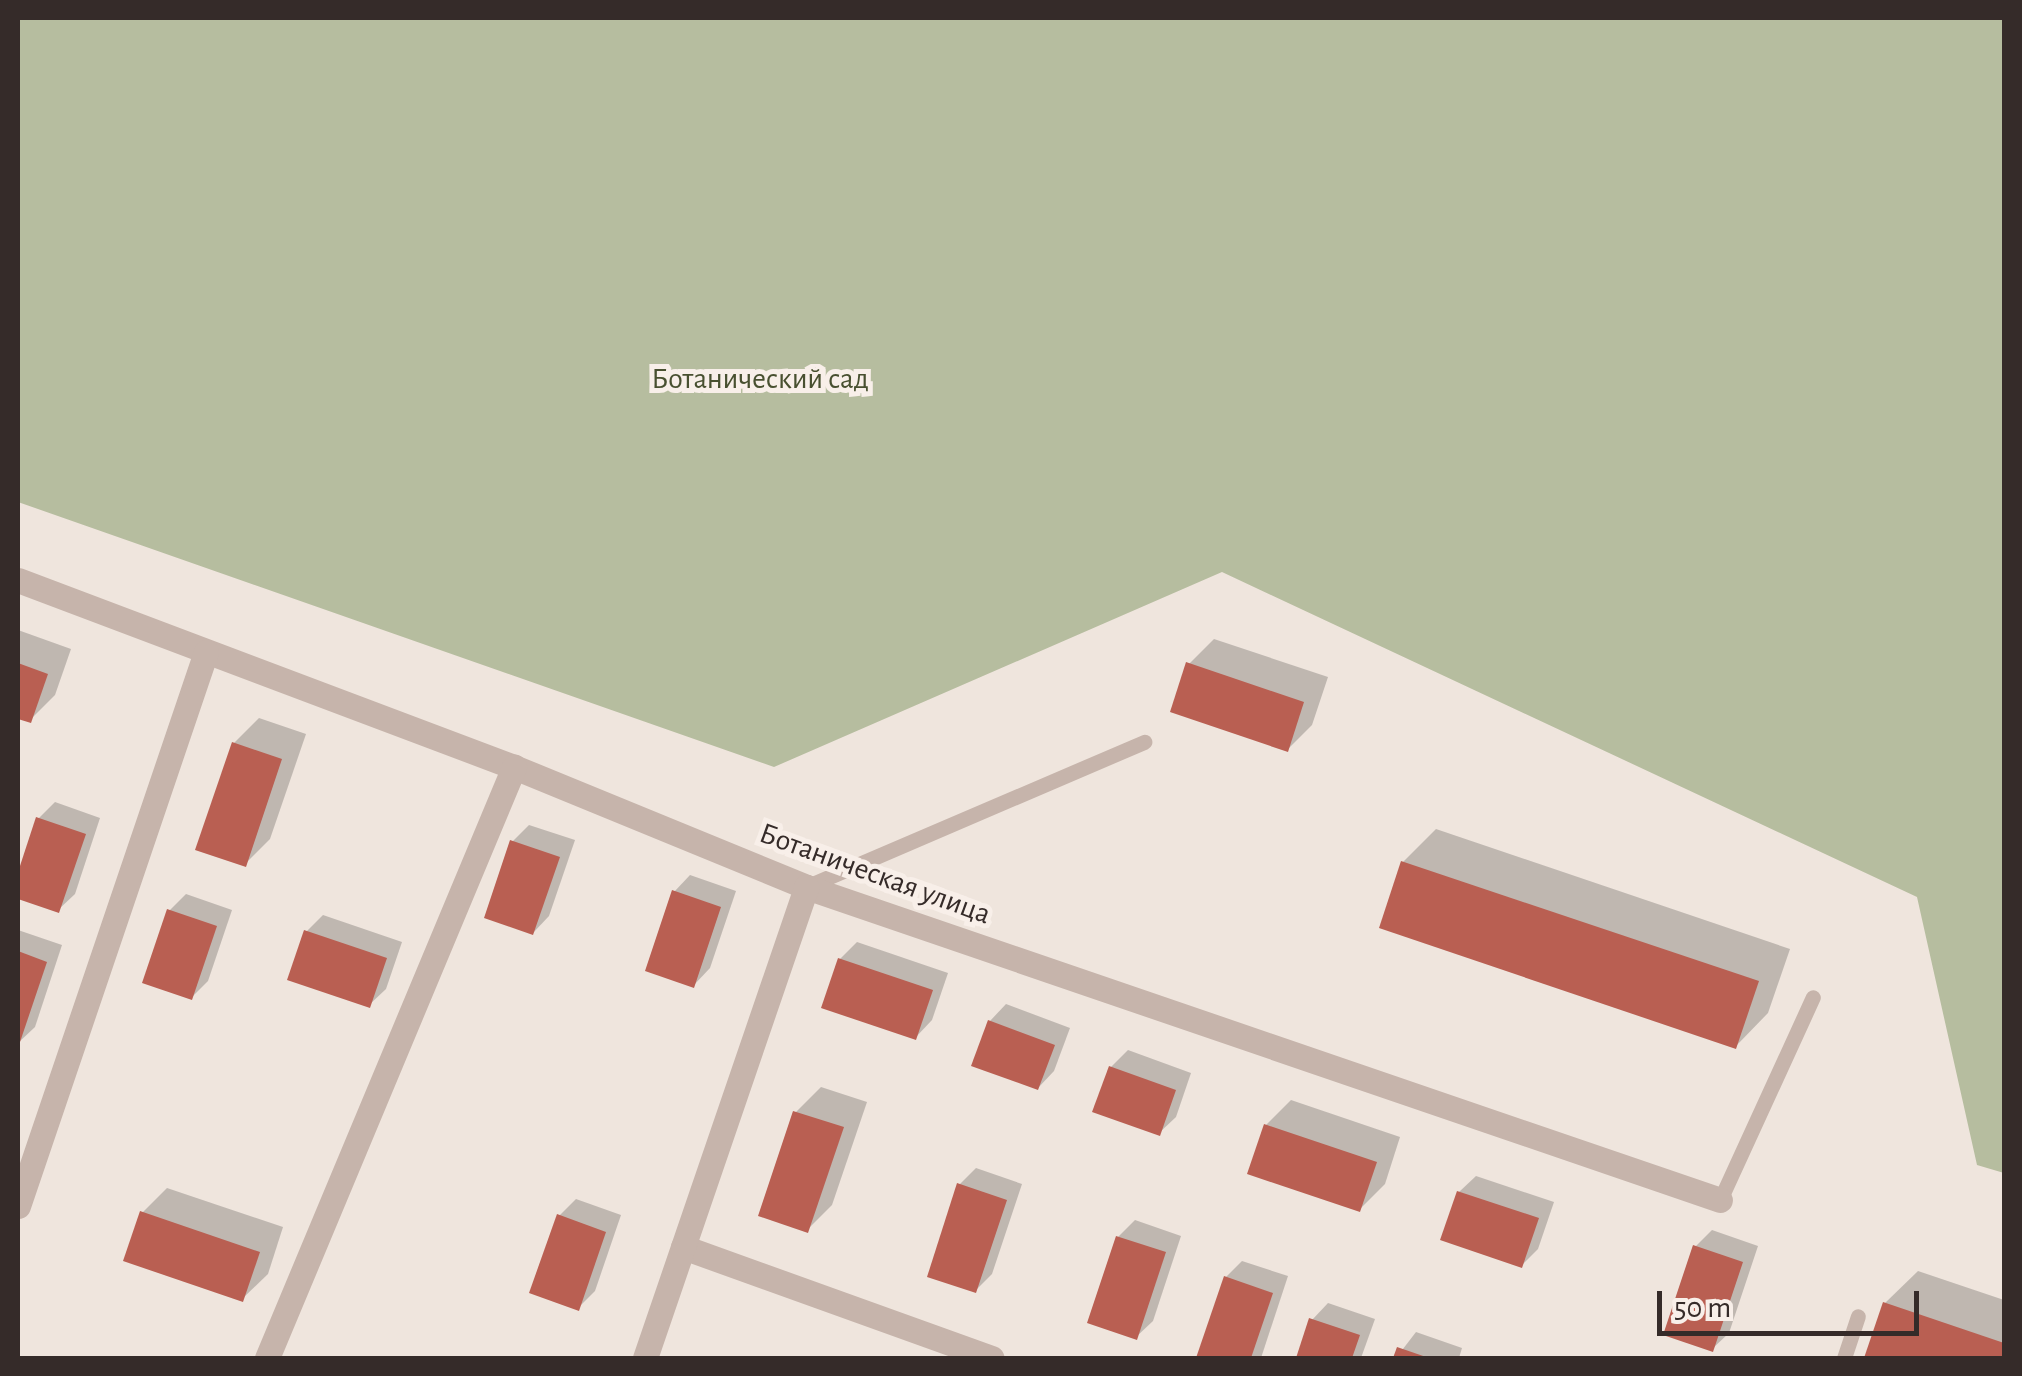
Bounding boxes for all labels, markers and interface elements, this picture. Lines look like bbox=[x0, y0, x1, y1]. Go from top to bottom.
park label: Ботанический сад bbox=[651, 361, 869, 397]
street label: Ботаническая улица bbox=[754, 815, 996, 933]
scale bar bbox=[1662, 1271, 1924, 1333]
text: 50 m bbox=[1674, 1293, 1731, 1323]

